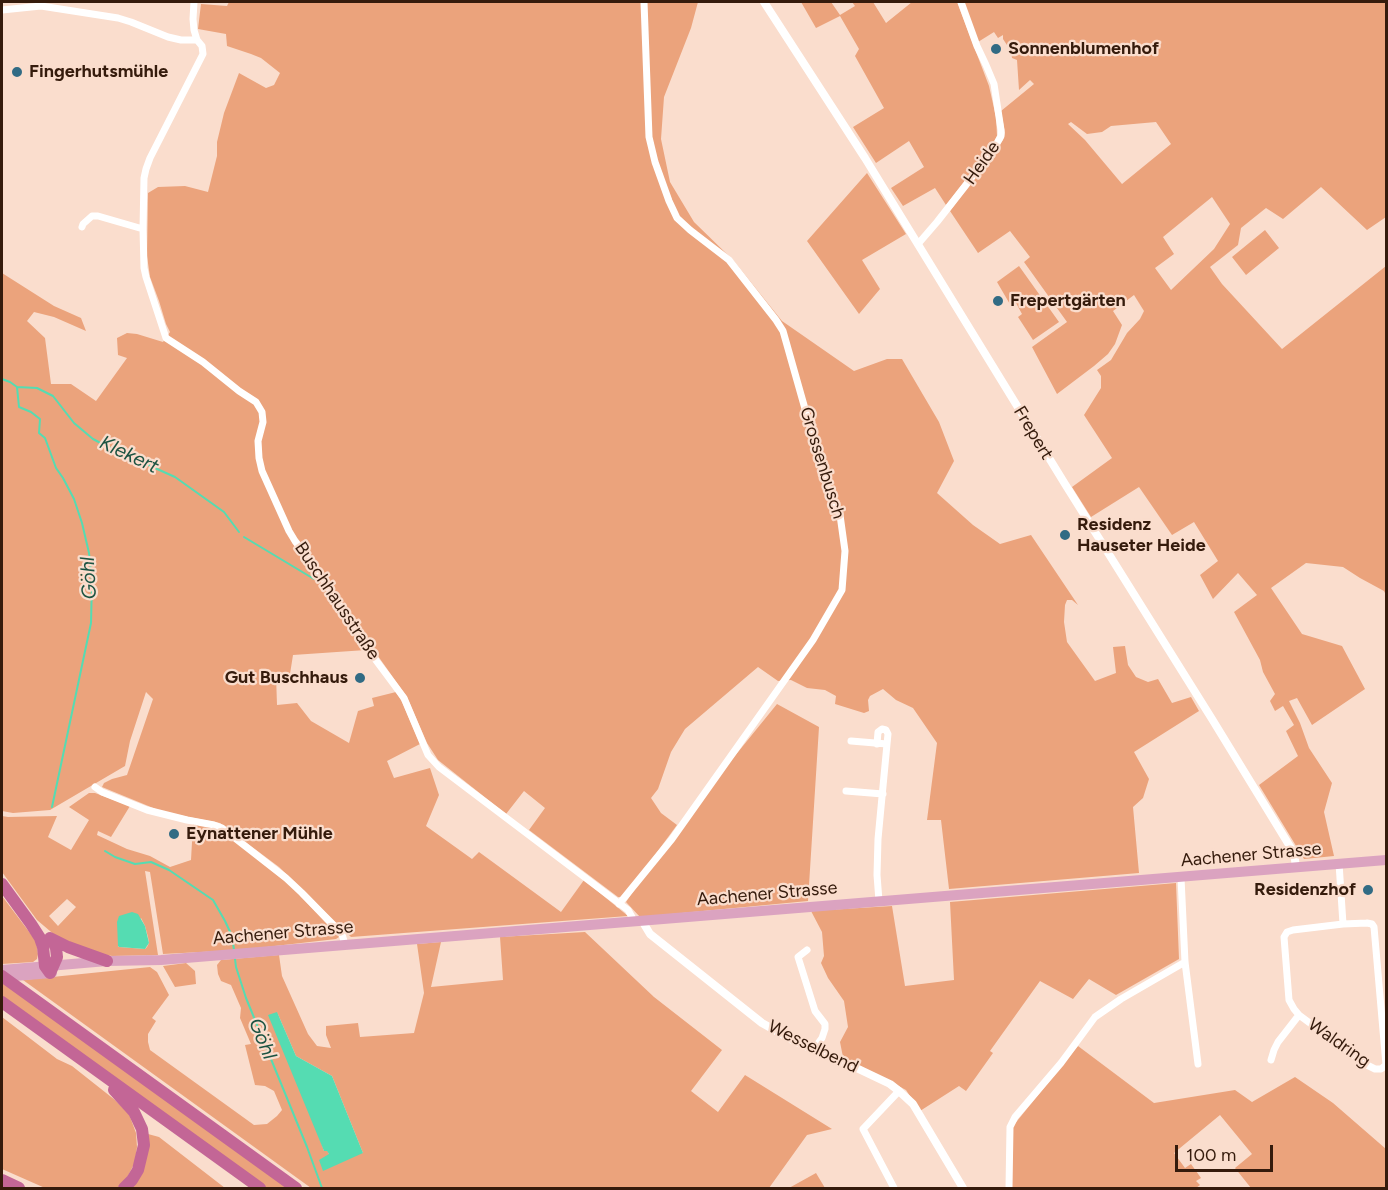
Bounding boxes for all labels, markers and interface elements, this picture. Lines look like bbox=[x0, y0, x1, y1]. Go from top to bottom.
place label: Sonnenblumenhof bbox=[1008, 38, 1159, 60]
marker: Sonnenblumenhof bbox=[989, 42, 1003, 56]
place label: Fingerhutsmühle bbox=[29, 61, 168, 83]
marker: Fingerhutsmühle bbox=[10, 65, 24, 79]
street label: Heide bbox=[959, 137, 1005, 189]
place label: Frepertgärten bbox=[1010, 290, 1126, 312]
marker: Frepertgärten bbox=[991, 294, 1005, 308]
street label: Frepert bbox=[1009, 402, 1057, 464]
street label: Grossenbusch bbox=[795, 405, 849, 521]
water label: Klekert bbox=[96, 431, 162, 479]
place label: Residenz Hauseter Heide bbox=[1077, 514, 1206, 556]
marker: Residenz Hauseter Heide bbox=[1058, 528, 1072, 542]
street label: Buschhausstraße bbox=[290, 538, 384, 664]
water label: Göhl bbox=[76, 556, 102, 600]
place label: Gut Buschhaus bbox=[225, 667, 348, 689]
marker: Gut Buschhaus bbox=[353, 671, 367, 685]
place label: Eynattener Mühle bbox=[186, 823, 333, 845]
marker: Eynattener Mühle bbox=[167, 827, 181, 841]
street label: Aachener Strasse bbox=[1180, 838, 1322, 872]
street label: Aachener Strasse bbox=[696, 877, 838, 911]
place label: Residenzhof bbox=[1254, 879, 1356, 901]
marker: Residenzhof bbox=[1361, 883, 1375, 897]
street label: Aachener Strasse bbox=[212, 916, 354, 950]
street label: Waldring bbox=[1304, 1014, 1374, 1072]
water label: Göhl bbox=[243, 1015, 281, 1063]
street label: Wesselbend bbox=[764, 1016, 862, 1078]
scale bar bbox=[1178, 1133, 1276, 1171]
text: 100 m bbox=[1186, 1144, 1236, 1166]

